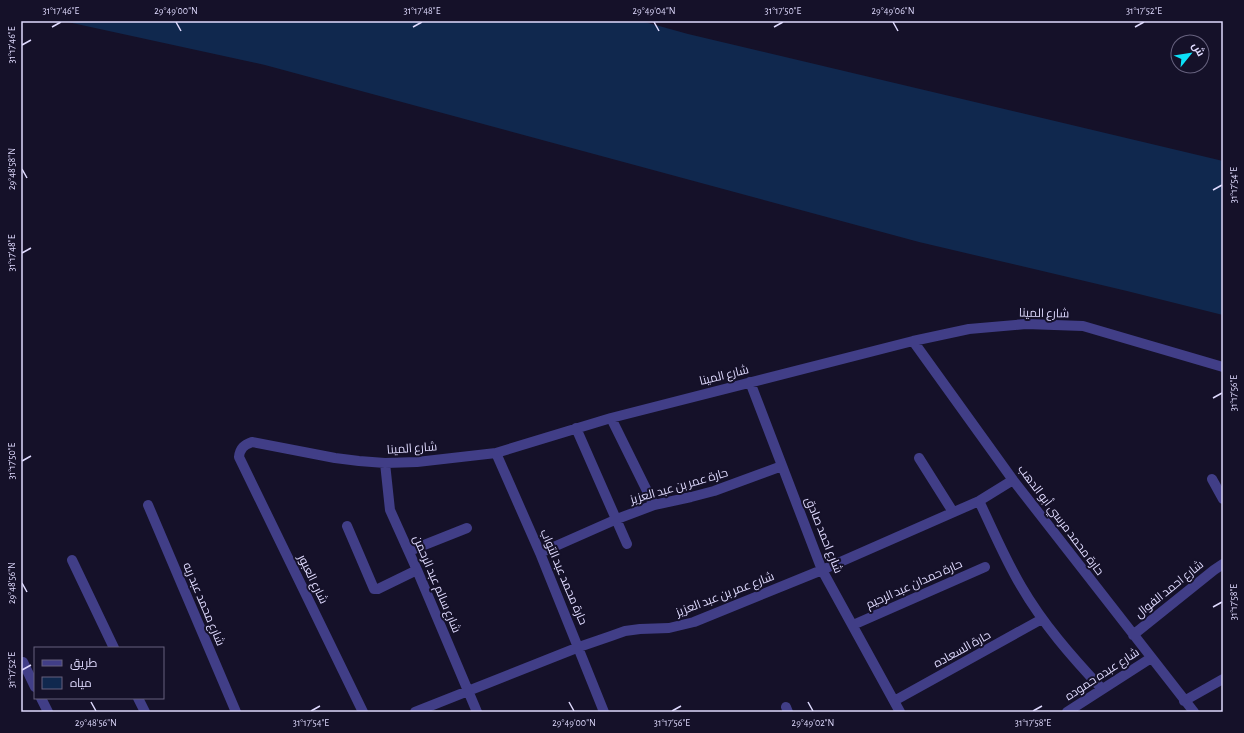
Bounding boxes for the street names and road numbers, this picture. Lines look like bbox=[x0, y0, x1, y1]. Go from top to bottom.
street label: شارع المينا bbox=[1019, 307, 1069, 321]
street label: شارع المينا bbox=[698, 363, 750, 389]
street label: شارع المينا bbox=[386, 440, 438, 458]
street label: حارة محمد مرسي أبو الدهب bbox=[1013, 462, 1108, 580]
street label: حارة عمر بن عبد العزيز bbox=[628, 466, 730, 507]
street label: شارع احمد صادق bbox=[801, 495, 845, 576]
street label: حارة محمد عبد التواب bbox=[538, 527, 590, 627]
street label: شارع سالم عبد الرحمن bbox=[409, 534, 463, 635]
street label: شارع العبور bbox=[294, 552, 330, 606]
street label: حارة حمدان عبد الرحيم bbox=[864, 557, 965, 612]
street label: شارع احمد الفوال bbox=[1133, 558, 1207, 622]
street label: شارع محمد عبد ربه bbox=[179, 561, 227, 648]
street label: شارع عمر بن عبد العزيز bbox=[673, 570, 777, 620]
street label: حارة السعاده bbox=[931, 628, 993, 670]
street label: شارع عبده حموده bbox=[1063, 646, 1142, 704]

